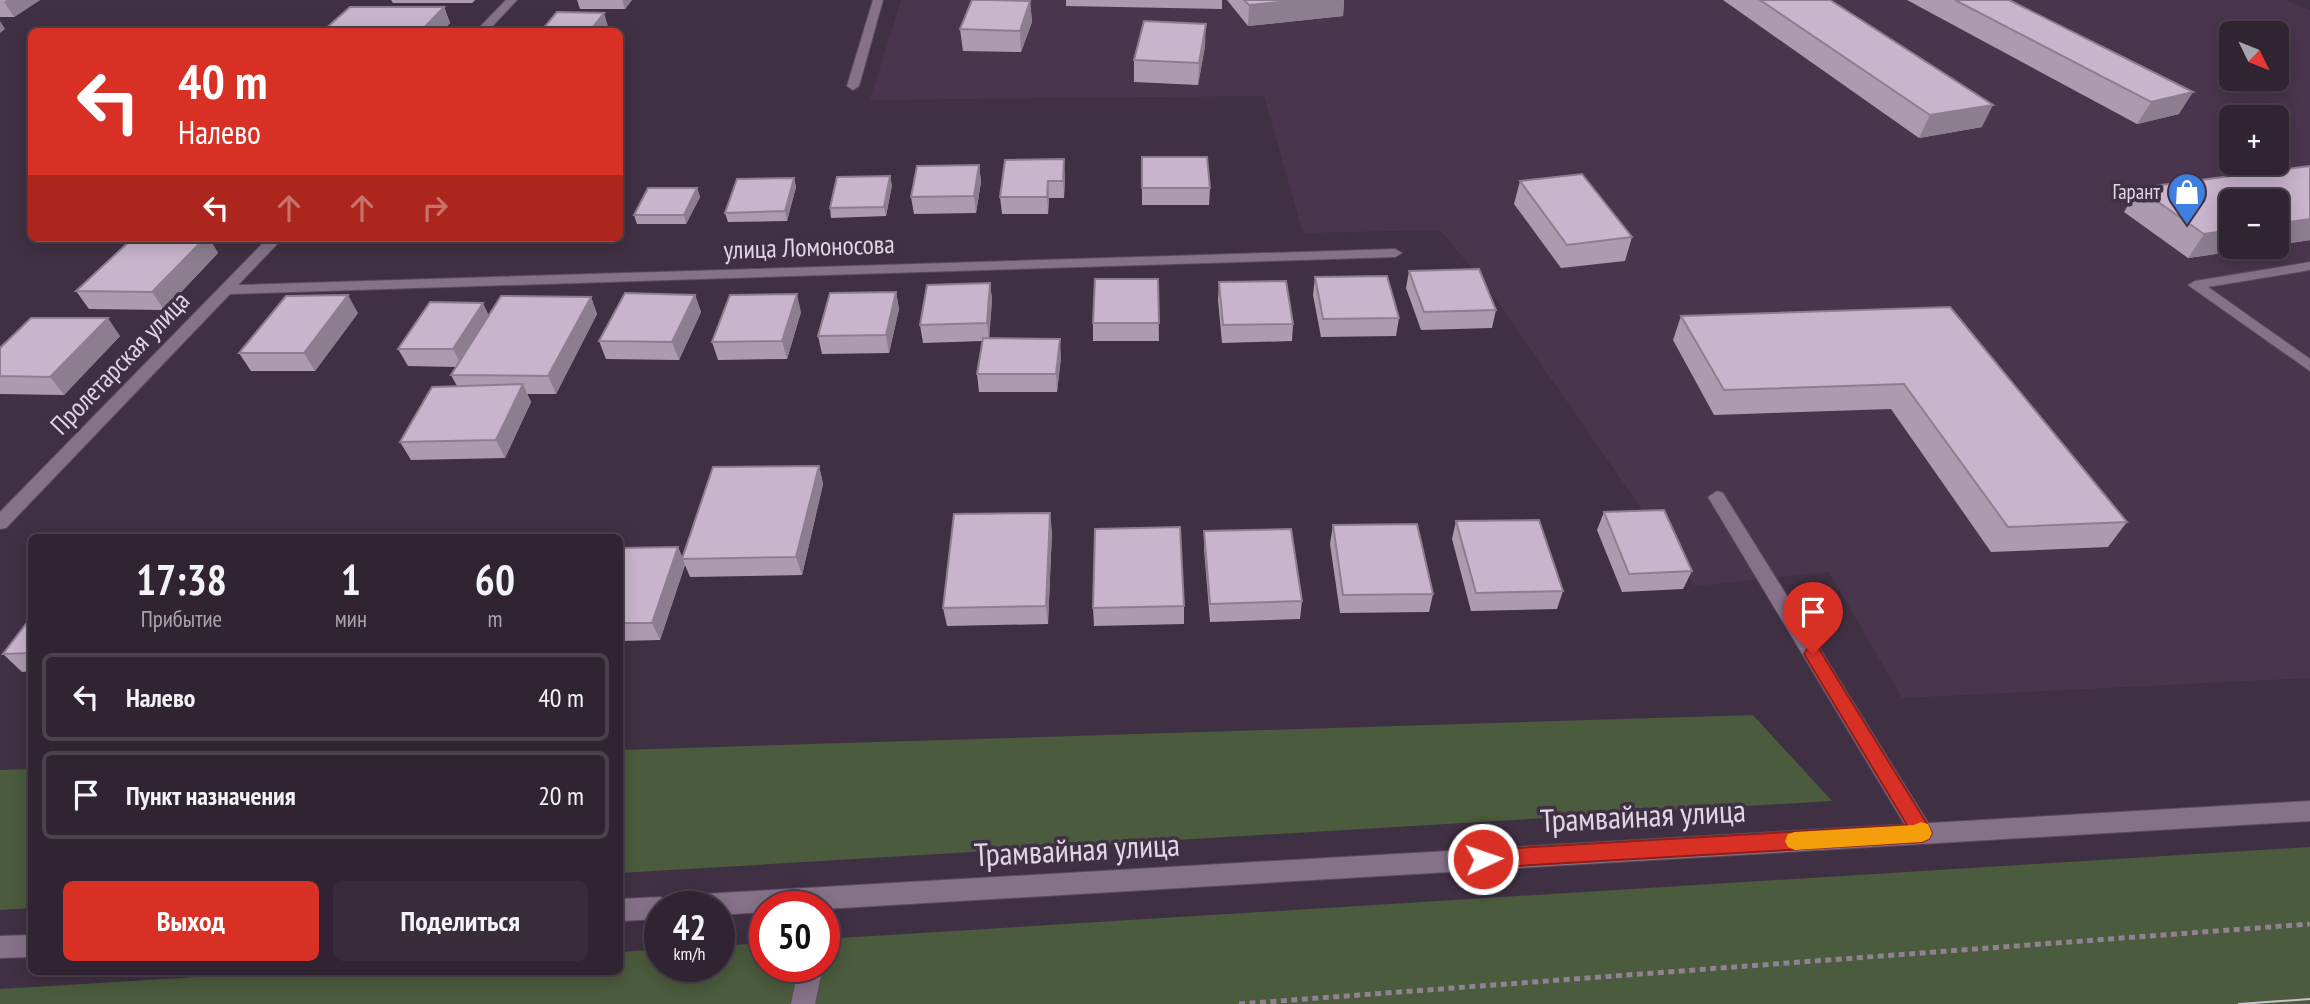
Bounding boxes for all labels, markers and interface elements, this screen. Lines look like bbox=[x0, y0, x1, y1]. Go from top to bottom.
north arrow bbox=[2219, 21, 2289, 91]
map controls bbox=[2219, 21, 2289, 259]
text: 40 m bbox=[178, 49, 267, 113]
icon: left bbox=[63, 56, 154, 147]
button: + bbox=[2219, 105, 2289, 175]
text: Налево bbox=[178, 111, 261, 153]
shop icon: Гарант bbox=[2166, 171, 2208, 226]
place label: Гарант bbox=[2113, 178, 2160, 205]
icon: left bbox=[197, 189, 235, 227]
icon: ahead bbox=[270, 189, 308, 227]
icon: ahead bbox=[343, 189, 381, 227]
icon: right bbox=[416, 189, 454, 227]
button: − bbox=[2219, 189, 2289, 259]
street label: улица Ломоносова bbox=[723, 227, 895, 266]
street label: Пролетарская улица bbox=[43, 284, 196, 441]
text: 17:38 bbox=[136, 552, 227, 607]
text: 1 bbox=[341, 552, 361, 607]
text: 60 bbox=[475, 552, 515, 607]
pin bbox=[1783, 582, 1843, 654]
icon: arrive bbox=[1794, 593, 1832, 631]
text: Прибытие bbox=[141, 604, 222, 633]
text: мин bbox=[335, 604, 367, 633]
text: m bbox=[487, 604, 502, 633]
icon: left bbox=[67, 678, 105, 716]
text: Налево bbox=[126, 681, 195, 714]
text: 40 m bbox=[538, 681, 584, 714]
icon: arrive bbox=[67, 776, 105, 814]
text: Пункт назначения bbox=[126, 779, 296, 812]
text: 20 m bbox=[538, 779, 584, 812]
street label: Трамвайная улица bbox=[1539, 789, 1747, 841]
position arrow bbox=[1446, 822, 1520, 896]
street label: Трамвайная улица bbox=[973, 823, 1181, 875]
button: Выход bbox=[63, 881, 319, 961]
button: Поделиться bbox=[333, 881, 588, 961]
speed limit sign: 50 bbox=[749, 891, 840, 982]
text: 42 bbox=[673, 904, 706, 950]
text: km/h bbox=[674, 942, 705, 965]

